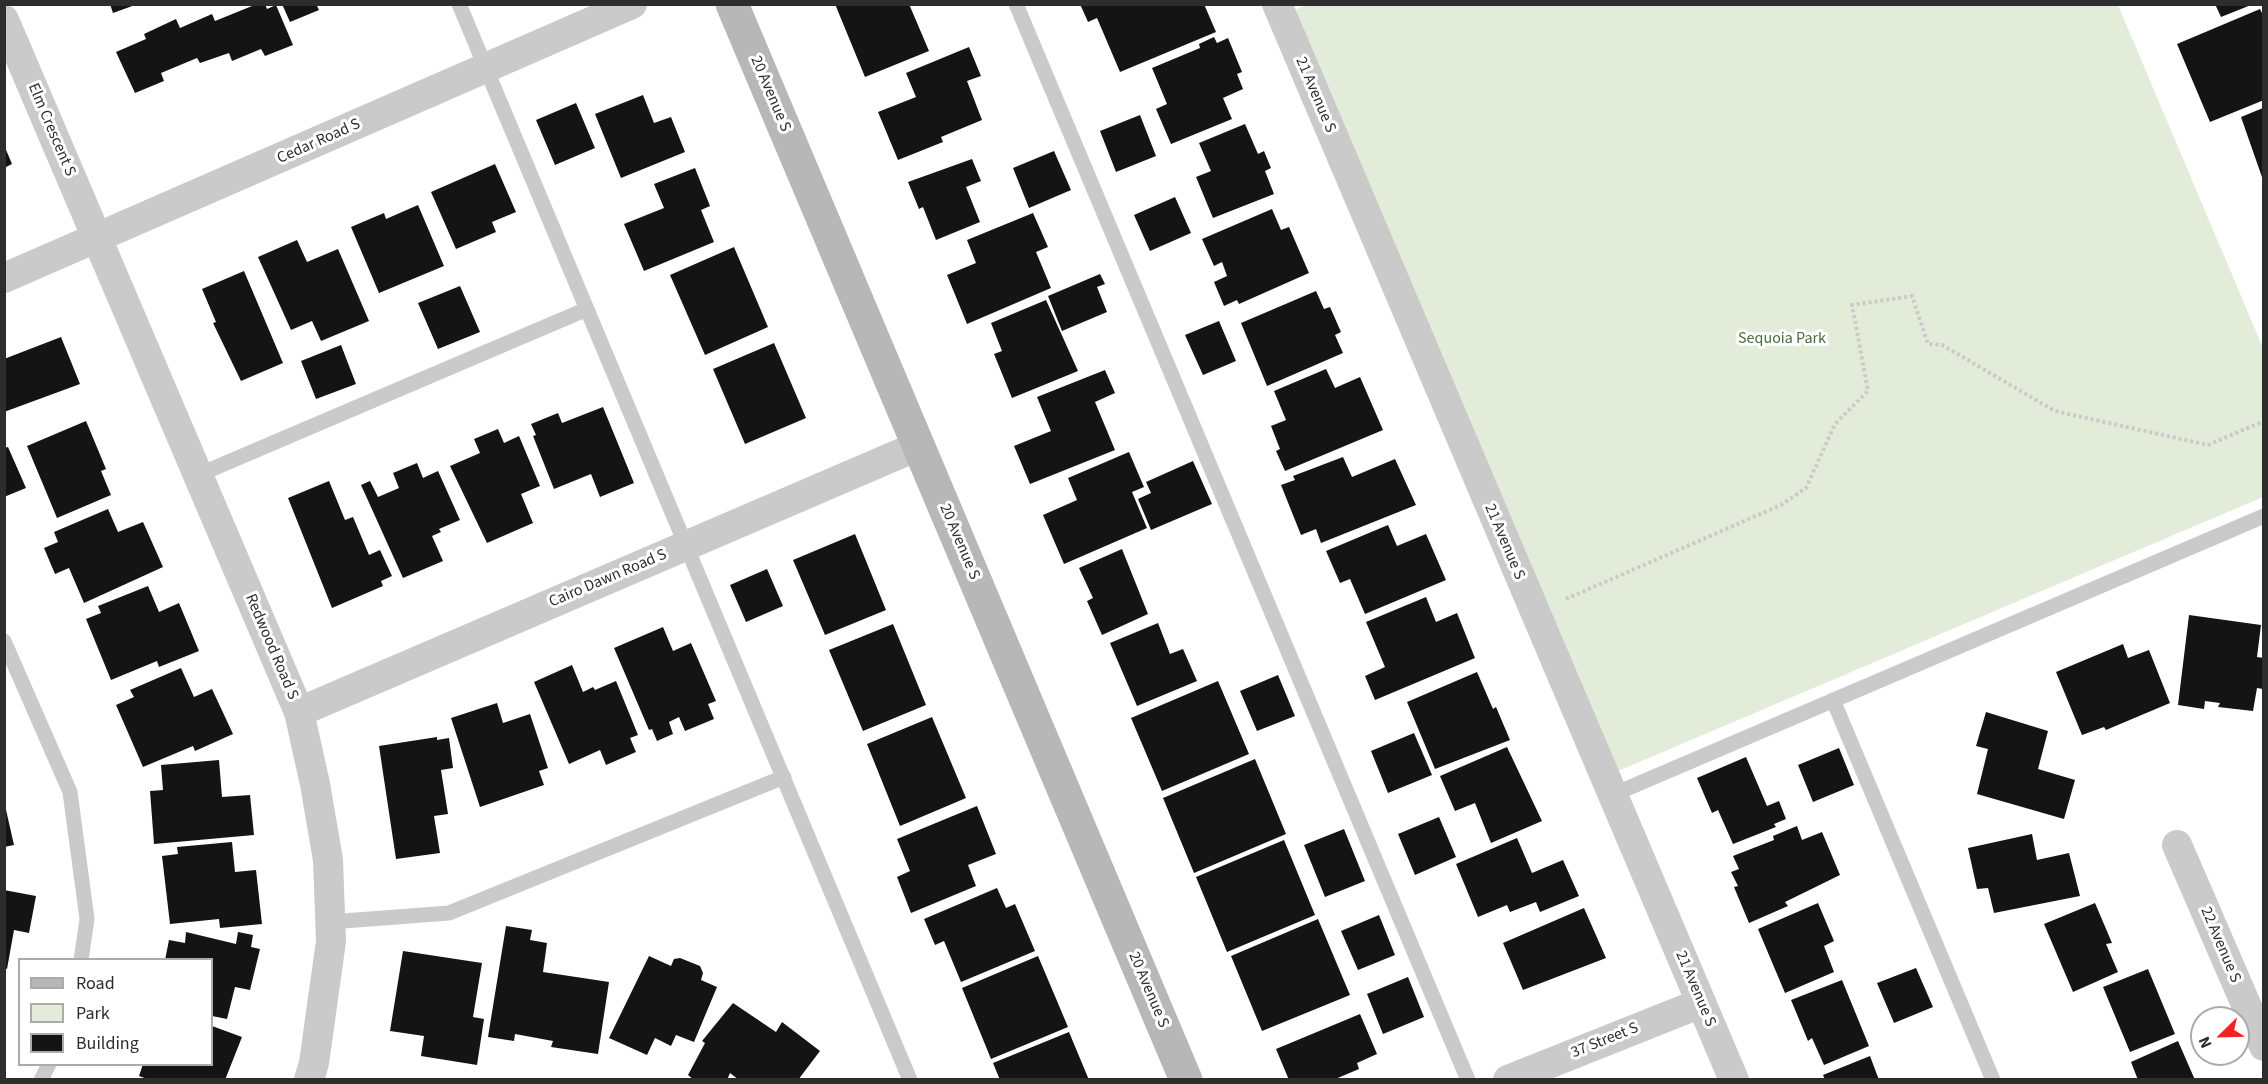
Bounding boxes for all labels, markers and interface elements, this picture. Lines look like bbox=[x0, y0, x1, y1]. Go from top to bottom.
street label: 20 Avenue S bbox=[746, 53, 794, 135]
street label: 21 Avenue S bbox=[1291, 54, 1339, 136]
street label: Elm Crescent S bbox=[23, 81, 79, 179]
street label: Cedar Road S bbox=[275, 115, 363, 169]
park label: Sequoia Park bbox=[1738, 329, 1826, 349]
street label: 20 Avenue S bbox=[935, 501, 983, 583]
street label: 21 Avenue S bbox=[1480, 501, 1528, 583]
street label: Cairo Dawn Road S bbox=[546, 546, 670, 612]
street label: Redwood Road S bbox=[240, 591, 302, 703]
street label: 22 Avenue S bbox=[2196, 904, 2244, 986]
street label: 21 Avenue S bbox=[1671, 948, 1719, 1030]
street label: 20 Avenue S bbox=[1124, 949, 1172, 1031]
legend bbox=[18, 958, 213, 1066]
text: Road bbox=[76, 971, 115, 996]
text: Park bbox=[76, 1001, 110, 1026]
north arrow bbox=[2190, 1006, 2250, 1066]
street label: 37 Street S bbox=[1569, 1019, 1641, 1063]
text: Building bbox=[76, 1031, 139, 1056]
text: N bbox=[2193, 1033, 2217, 1051]

